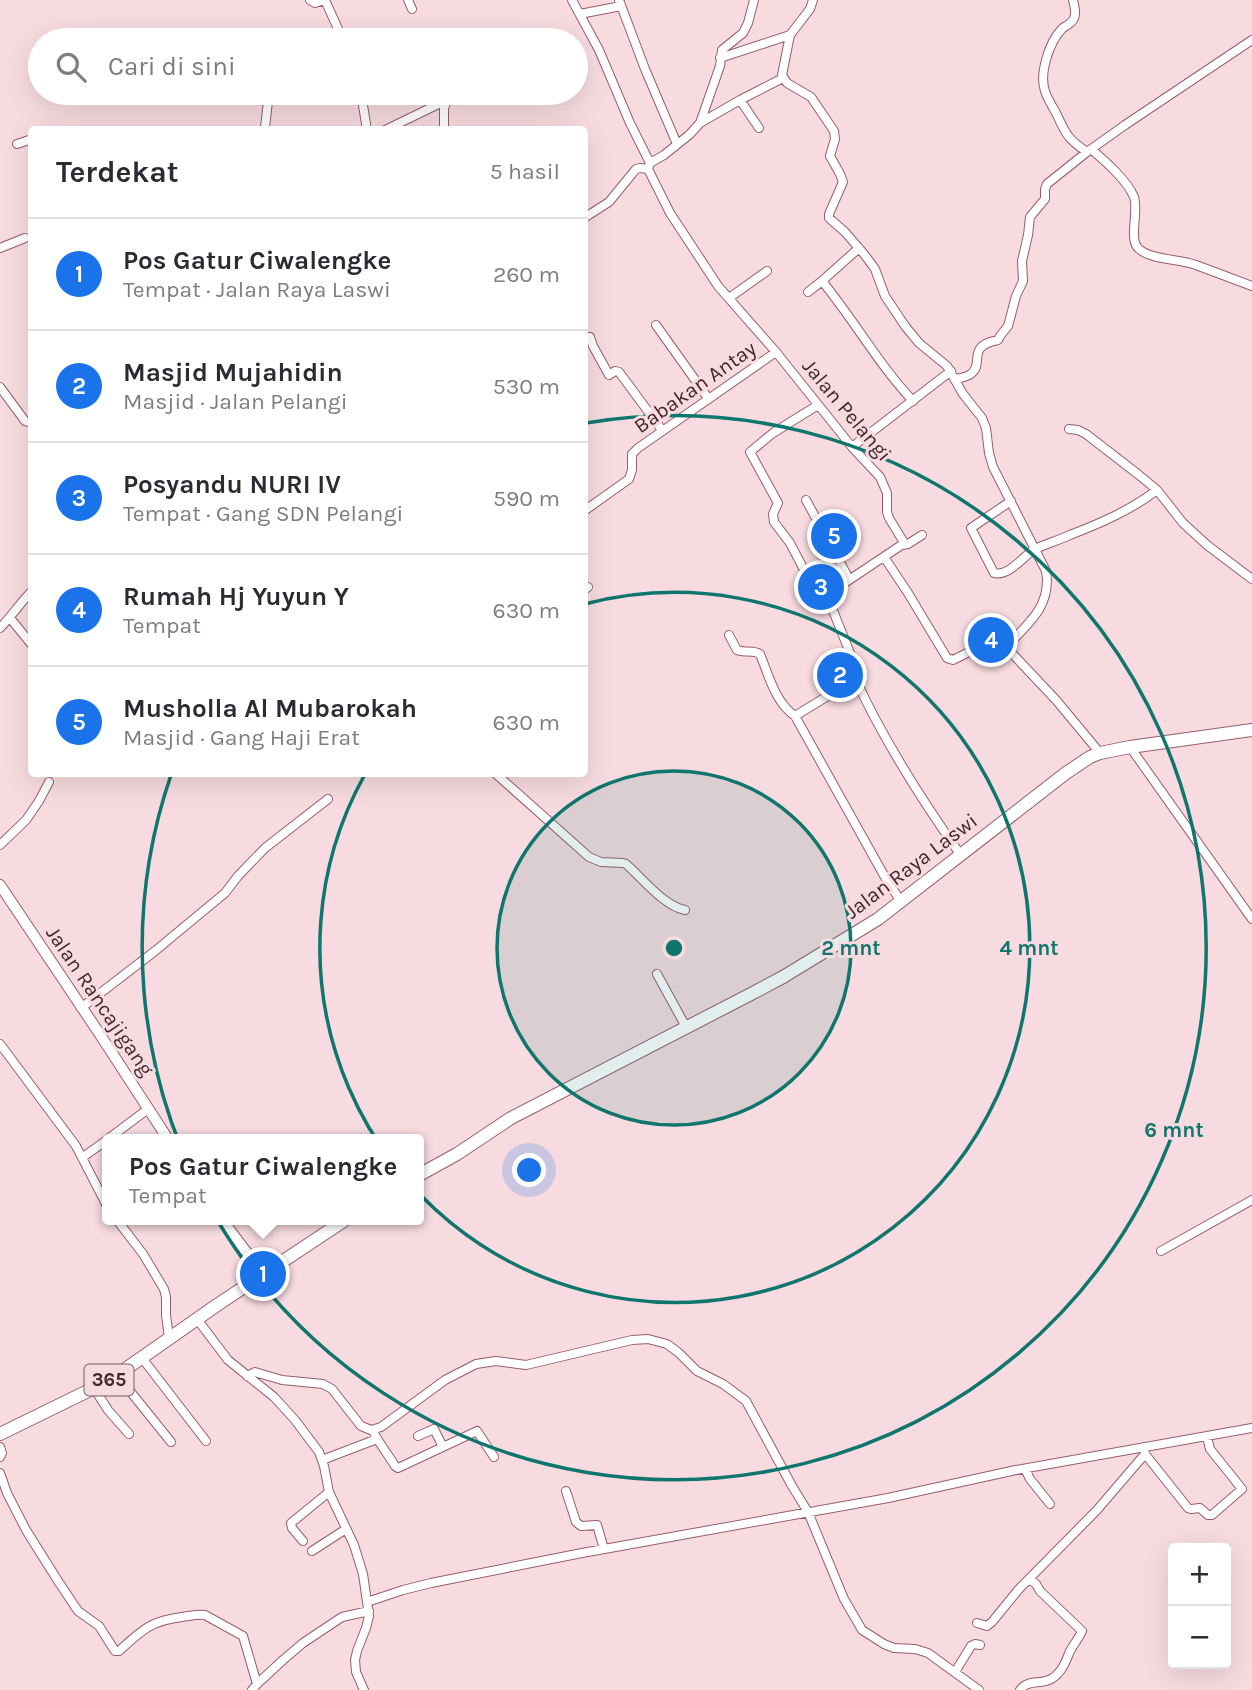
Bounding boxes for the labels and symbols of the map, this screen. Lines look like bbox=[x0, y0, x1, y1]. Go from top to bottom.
street label: Babakan Antay bbox=[629, 336, 761, 438]
street label: Jalan Pelangi bbox=[797, 354, 897, 466]
pin: 5 bbox=[811, 510, 857, 562]
pin: 3 bbox=[798, 561, 844, 613]
pin: 4 bbox=[968, 614, 1014, 666]
pin: 2 bbox=[817, 649, 863, 701]
street label: Jalan Raya Laswi bbox=[840, 808, 982, 924]
street label: Jalan Rancajigang bbox=[41, 922, 159, 1081]
centre of rings bbox=[662, 936, 686, 960]
text: 2 mnt bbox=[821, 936, 881, 960]
text: 4 mnt bbox=[999, 936, 1059, 960]
text: 6 mnt bbox=[1144, 1118, 1204, 1142]
your location bbox=[512, 1153, 546, 1187]
pin: 1 bbox=[240, 1248, 286, 1300]
road number: 365 bbox=[84, 1364, 134, 1396]

